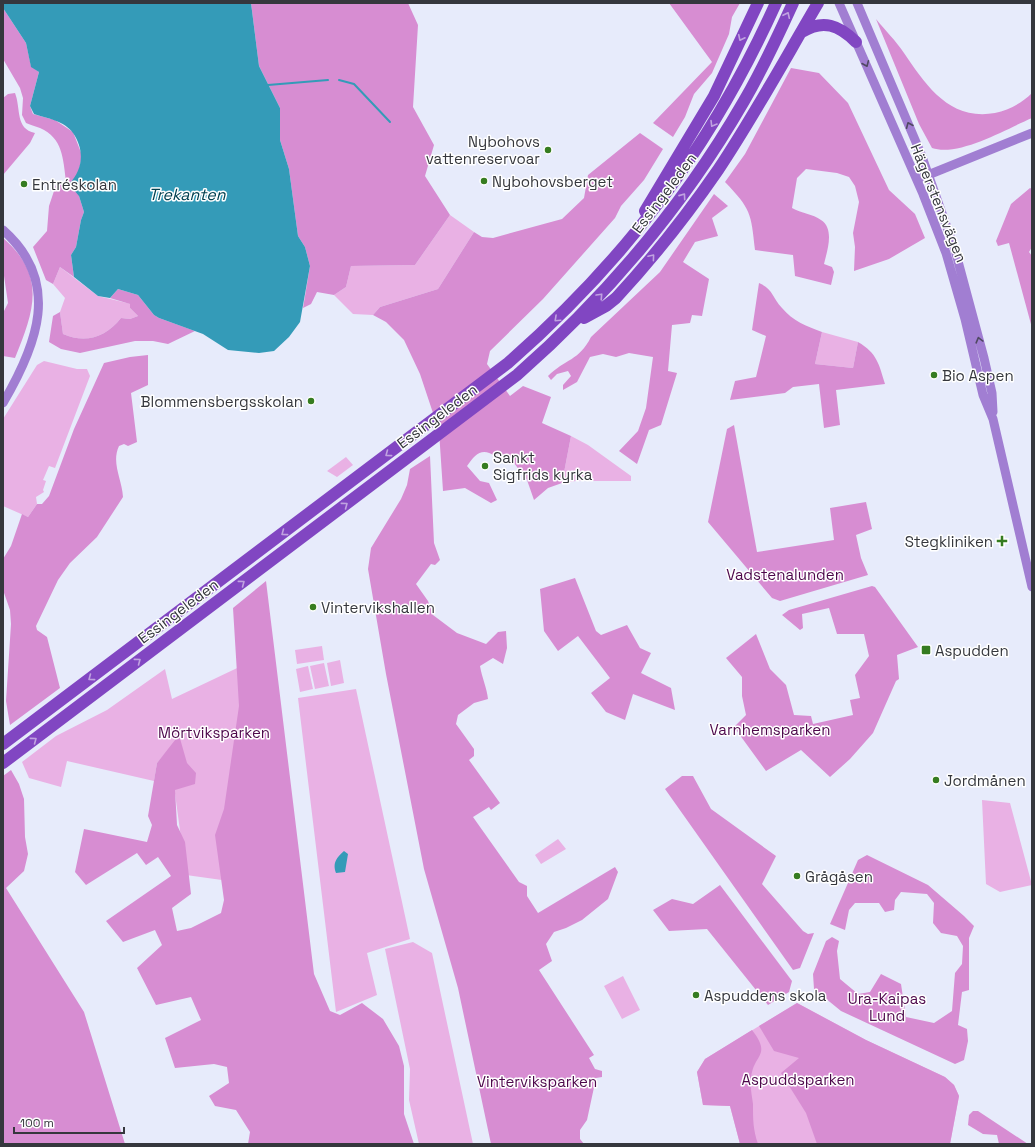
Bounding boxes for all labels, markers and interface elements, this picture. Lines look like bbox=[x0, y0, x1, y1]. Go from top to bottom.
one-way arrow bbox=[782, 12, 790, 19]
one-way arrow bbox=[738, 34, 746, 42]
one-way arrow bbox=[861, 60, 869, 68]
one-way arrow bbox=[710, 120, 717, 127]
one-way arrow bbox=[906, 122, 914, 130]
place label: Nybohovs vattenreservoar bbox=[426, 132, 540, 168]
street label: Hägerstensvägen bbox=[907, 141, 971, 265]
marker: Nybohovs vattenreservoar bbox=[543, 145, 553, 155]
street label: Essingeleden bbox=[628, 149, 700, 237]
place label: Nybohovsberget bbox=[492, 172, 613, 191]
place label: Entréskolan bbox=[32, 175, 117, 194]
marker: Nybohovsberget bbox=[479, 176, 489, 186]
marker: Entréskolan bbox=[19, 179, 29, 189]
water label: Trekanten bbox=[149, 184, 227, 205]
one-way arrow bbox=[678, 193, 686, 200]
one-way arrow bbox=[647, 254, 654, 261]
one-way arrow bbox=[595, 293, 602, 301]
one-way arrow bbox=[554, 314, 561, 321]
one-way arrow bbox=[976, 336, 984, 343]
place label: Bio Aspen bbox=[942, 366, 1014, 385]
marker: Bio Aspen bbox=[929, 370, 939, 380]
street label: Essingeleden bbox=[393, 380, 481, 452]
place label: Blommensbergsskolan bbox=[141, 392, 303, 411]
marker: Blommensbergsskolan bbox=[306, 396, 316, 406]
place label: Sankt Sigfrids kyrka bbox=[493, 448, 593, 484]
one-way arrow bbox=[385, 449, 392, 456]
marker: Sankt Sigfrids kyrka bbox=[480, 461, 490, 471]
one-way arrow bbox=[341, 502, 348, 509]
one-way arrow bbox=[281, 528, 288, 536]
place label: Stegkliniken bbox=[905, 532, 993, 551]
marker: Stegkliniken bbox=[996, 535, 1008, 547]
park label: Vadstenalunden bbox=[726, 565, 844, 584]
street label: Essingeleden bbox=[134, 575, 222, 647]
one-way arrow bbox=[237, 581, 244, 588]
place label: Vintervikshallen bbox=[321, 598, 435, 617]
marker: Vintervikshallen bbox=[308, 602, 318, 612]
place label: Aspudden bbox=[935, 641, 1009, 660]
marker: Aspudden bbox=[920, 644, 932, 656]
one-way arrow bbox=[134, 659, 141, 666]
one-way arrow bbox=[88, 674, 95, 681]
park label: Varnhemsparken bbox=[710, 720, 830, 739]
park label: Mörtviksparken bbox=[158, 723, 270, 742]
one-way arrow bbox=[30, 737, 37, 744]
place label: Jordmånen bbox=[944, 771, 1026, 790]
marker: Jordmånen bbox=[931, 775, 941, 785]
place label: Grågåsen bbox=[805, 867, 873, 886]
marker: Grågåsen bbox=[792, 871, 802, 881]
place label: Aspuddens skola bbox=[704, 986, 827, 1005]
park label: Ura-Kaipas Lund bbox=[848, 989, 926, 1025]
marker: Aspuddens skola bbox=[691, 990, 701, 1000]
park label: Aspuddsparken bbox=[741, 1070, 855, 1089]
park label: Vinterviksparken bbox=[477, 1072, 597, 1091]
scale bar bbox=[14, 1109, 124, 1135]
text: 100 m bbox=[20, 1115, 54, 1131]

